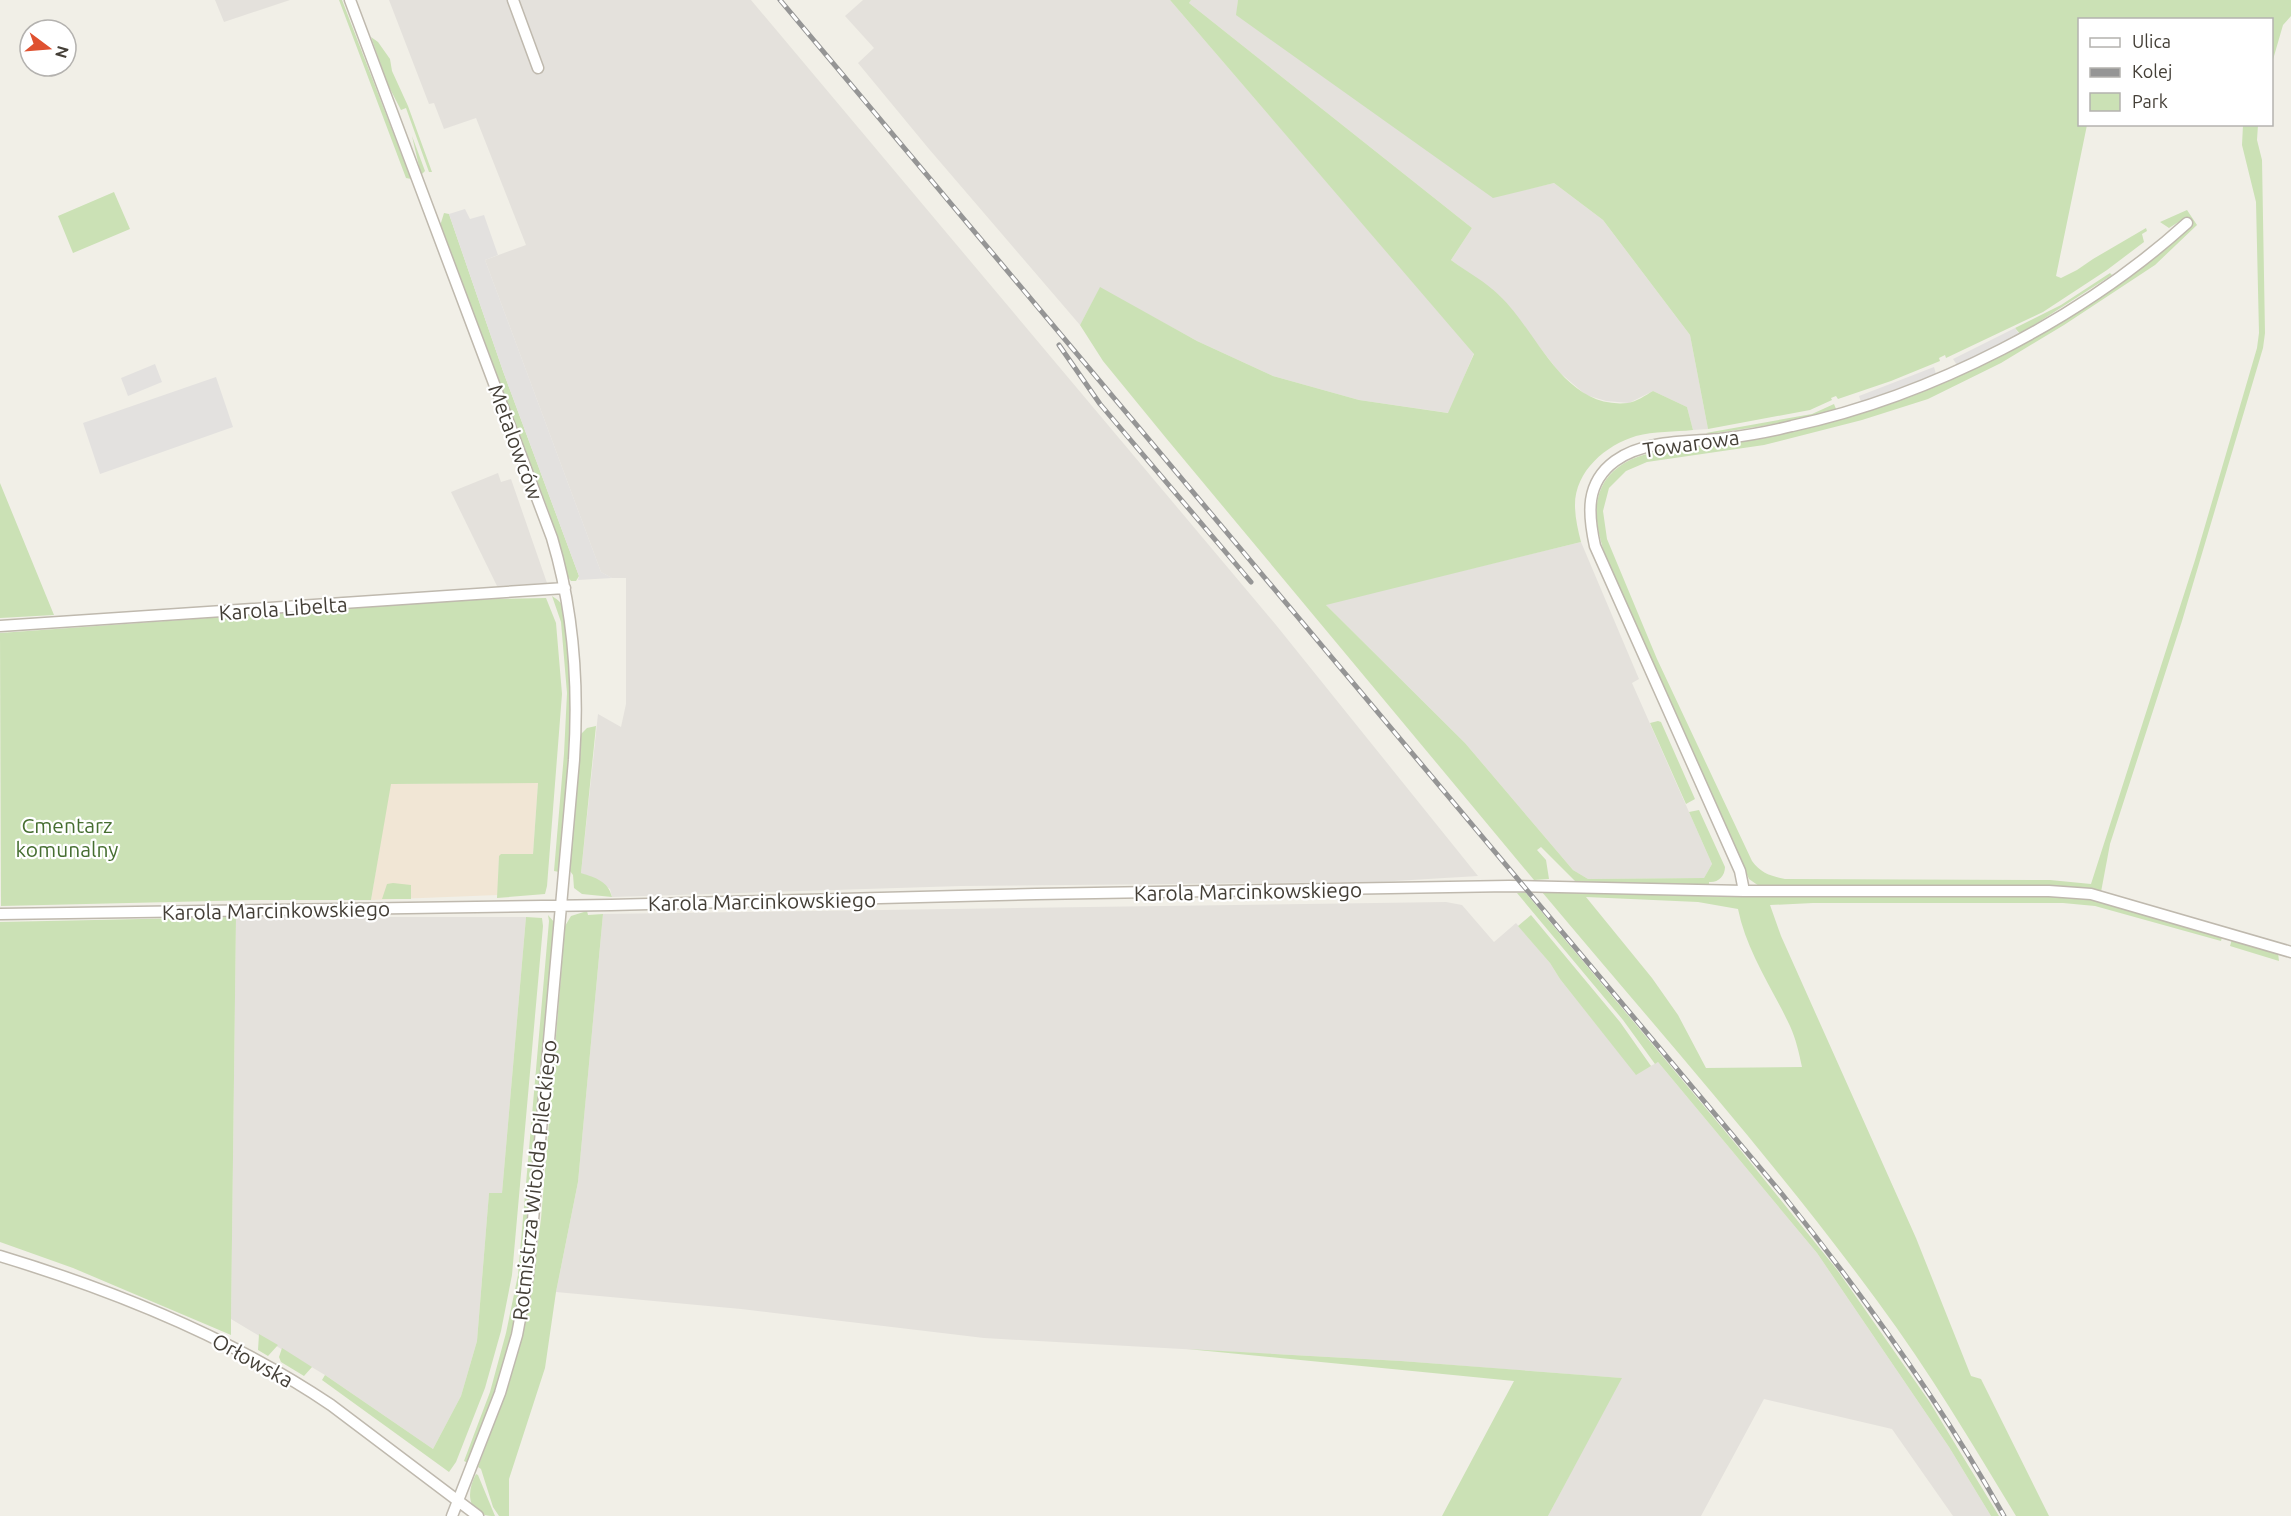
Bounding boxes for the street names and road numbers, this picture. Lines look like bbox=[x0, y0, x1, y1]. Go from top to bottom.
street label: Metalowców bbox=[484, 381, 548, 503]
street label: Towarowa bbox=[1641, 424, 1741, 462]
street label: Karola Libelta bbox=[218, 592, 348, 624]
street label: Karola Marcinkowskiego bbox=[1134, 877, 1362, 905]
street label: Karola Marcinkowskiego bbox=[648, 887, 876, 915]
street label: Karola Marcinkowskiego bbox=[162, 896, 390, 924]
street label: Rotmistrza Witolda Pileckiego bbox=[507, 1038, 561, 1322]
street label: Orłowska bbox=[208, 1328, 298, 1392]

